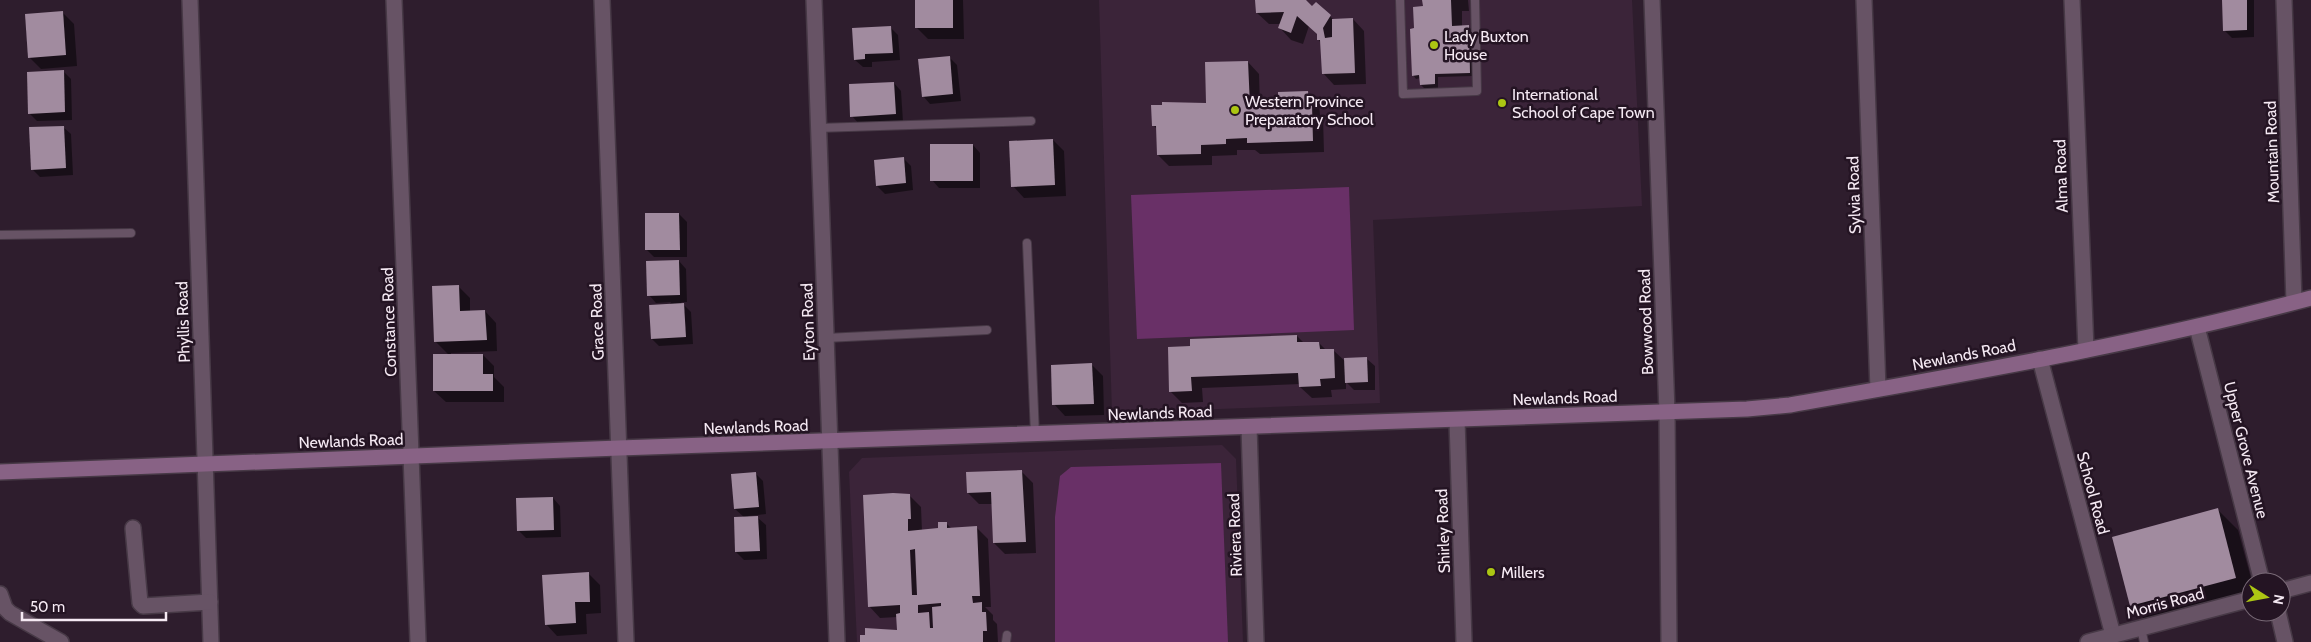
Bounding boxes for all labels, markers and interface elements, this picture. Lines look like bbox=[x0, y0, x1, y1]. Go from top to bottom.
place label: Lady Buxton House bbox=[1444, 27, 1529, 64]
marker: Lady Buxton House bbox=[1428, 39, 1440, 51]
place label: International School of Cape Town bbox=[1512, 85, 1655, 122]
place label: Western Province Preparatory School bbox=[1245, 92, 1374, 129]
marker: International School of Cape Town bbox=[1496, 97, 1508, 109]
street label: Mountain Road bbox=[2261, 100, 2283, 204]
marker: Western Province Preparatory School bbox=[1229, 104, 1241, 116]
street label: Alma Road bbox=[2050, 139, 2072, 213]
street label: Sylvia Road bbox=[1843, 156, 1865, 234]
street label: Constance Road bbox=[378, 267, 400, 377]
street label: Bowwood Road bbox=[1635, 269, 1657, 375]
street label: Phyllis Road bbox=[172, 281, 194, 363]
street label: Grace Road bbox=[586, 283, 608, 361]
street label: Eyton Road bbox=[797, 283, 819, 361]
street label: Newlands Road bbox=[1911, 336, 2017, 374]
street label: Upper Grove Avenue bbox=[2220, 380, 2272, 520]
street label: Newlands Road bbox=[1512, 387, 1618, 409]
street label: Newlands Road bbox=[1107, 402, 1213, 424]
street label: Newlands Road bbox=[703, 416, 809, 438]
street label: Newlands Road bbox=[298, 430, 404, 452]
street label: School Road bbox=[2073, 450, 2113, 536]
street label: Shirley Road bbox=[1432, 488, 1454, 574]
street label: Riviera Road bbox=[1224, 493, 1246, 577]
place label: Millers bbox=[1501, 563, 1545, 582]
marker: Millers bbox=[1485, 566, 1497, 578]
north arrow bbox=[2241, 572, 2291, 622]
street label: Morris Road bbox=[2124, 583, 2206, 623]
scale bar bbox=[22, 590, 166, 622]
text: N bbox=[2269, 593, 2289, 606]
text: 50 m bbox=[30, 598, 65, 616]

